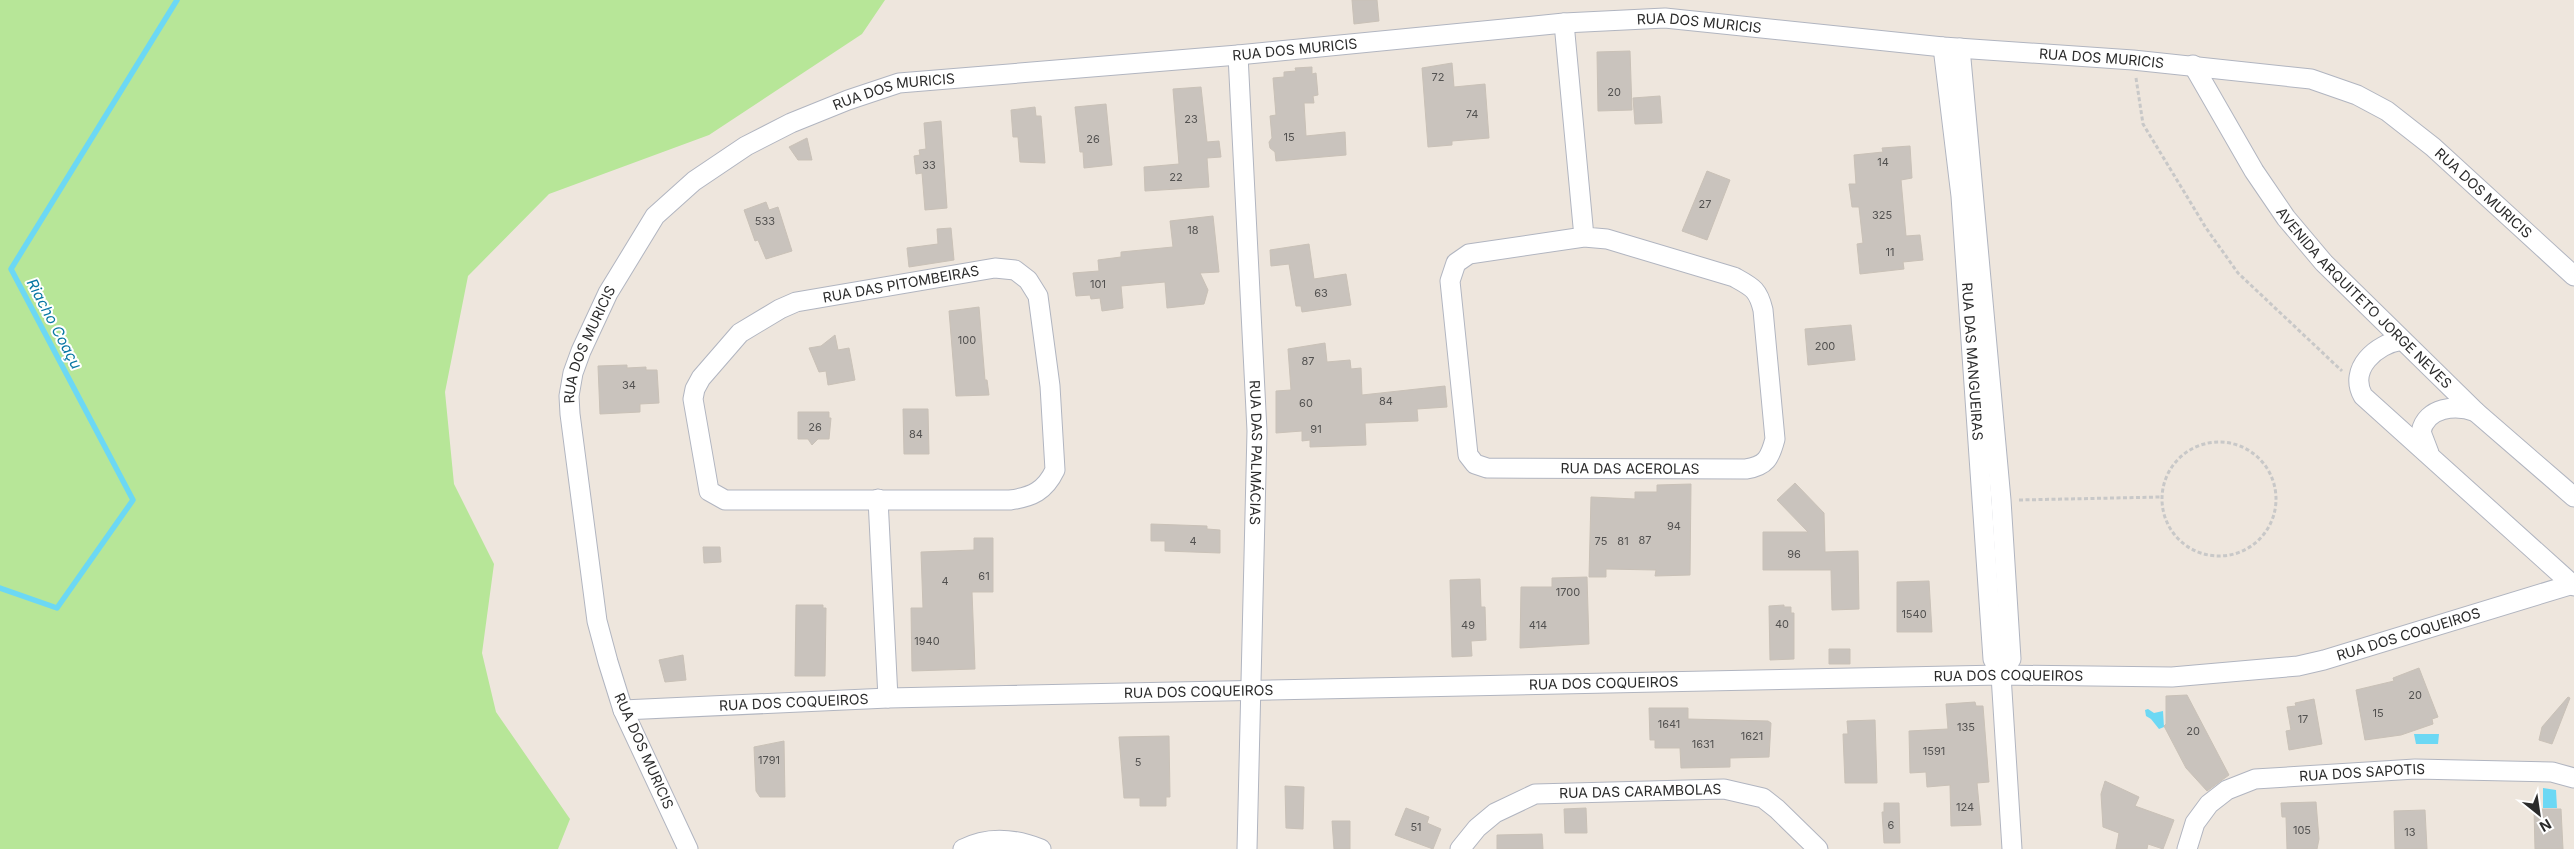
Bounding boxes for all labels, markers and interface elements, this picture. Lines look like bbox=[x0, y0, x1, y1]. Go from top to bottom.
street label: RUA DOS MURICIS bbox=[1636, 9, 1763, 36]
street label: RUA DOS MURICIS bbox=[1232, 34, 1358, 63]
street label: RUA DOS MURICIS bbox=[2038, 45, 2165, 71]
street label: RUA DOS MURICIS bbox=[830, 69, 955, 113]
house number: 72 bbox=[1432, 70, 1444, 84]
house number: 20 bbox=[1607, 85, 1621, 99]
house number: 74 bbox=[1466, 107, 1478, 121]
house number: 23 bbox=[1184, 112, 1198, 126]
house number: 15 bbox=[1283, 130, 1295, 144]
house number: 26 bbox=[1086, 132, 1100, 146]
street label: RUA DOS MURICIS bbox=[2432, 144, 2536, 241]
house number: 14 bbox=[1877, 155, 1889, 169]
house number: 33 bbox=[922, 158, 936, 172]
house number: 22 bbox=[1169, 170, 1183, 184]
house number: 27 bbox=[1699, 197, 1711, 211]
street label: AVENIDA ARQUITETO JORGE NEVES bbox=[2273, 204, 2456, 392]
house number: 325 bbox=[1872, 208, 1892, 222]
house number: 533 bbox=[755, 214, 775, 228]
house number: 18 bbox=[1187, 223, 1199, 237]
house number: 11 bbox=[1886, 245, 1894, 259]
street label: RUA DAS PITOMBEIRAS bbox=[821, 261, 981, 306]
water label: Riacho Coaçu bbox=[23, 275, 86, 372]
house number: 101 bbox=[1090, 277, 1106, 291]
street label: RUA DOS MURICIS bbox=[560, 282, 618, 404]
street label: RUA DAS MANGUEIRAS bbox=[1959, 282, 1987, 441]
house number: 63 bbox=[1314, 286, 1328, 300]
house number: 100 bbox=[958, 333, 976, 347]
house number: 200 bbox=[1815, 339, 1835, 353]
house number: 87 bbox=[1301, 354, 1315, 368]
house number: 34 bbox=[622, 378, 636, 392]
street label: RUA DAS PALMÁCIAS bbox=[1246, 380, 1266, 525]
house number: 84 bbox=[1379, 394, 1393, 408]
house number: 60 bbox=[1299, 396, 1313, 410]
house number: 26 bbox=[808, 420, 822, 434]
house number: 91 bbox=[1310, 422, 1322, 436]
house number: 84 bbox=[909, 427, 923, 441]
street label: RUA DAS ACEROLAS bbox=[1560, 459, 1700, 477]
house number: 94 bbox=[1667, 519, 1681, 533]
house number: 87 bbox=[1638, 533, 1652, 547]
house number: 4 bbox=[1189, 534, 1197, 548]
house number: 75 bbox=[1595, 534, 1608, 548]
house number: 81 bbox=[1617, 534, 1629, 548]
house number: 96 bbox=[1787, 547, 1801, 561]
house number: 61 bbox=[978, 569, 990, 583]
house number: 4 bbox=[941, 574, 949, 588]
house number: 1700 bbox=[1556, 585, 1580, 599]
street label: RUA DOS COQUEIROS bbox=[2334, 604, 2482, 664]
house number: 1540 bbox=[1901, 607, 1927, 621]
house number: 40 bbox=[1775, 617, 1789, 631]
house number: 49 bbox=[1461, 618, 1475, 632]
house number: 414 bbox=[1529, 618, 1547, 632]
house number: 1940 bbox=[914, 634, 940, 648]
street label: RUA DOS COQUEIROS bbox=[1934, 666, 2083, 684]
street label: RUA DOS COQUEIROS bbox=[1529, 673, 1679, 693]
street label: RUA DOS COQUEIROS bbox=[1124, 681, 1274, 701]
house number: 20 bbox=[2408, 688, 2422, 702]
street label: RUA DOS MURICIS bbox=[611, 690, 678, 811]
street label: RUA DOS COQUEIROS bbox=[719, 690, 869, 714]
house number: 15 bbox=[2372, 706, 2384, 720]
house number: 17 bbox=[2298, 712, 2308, 726]
house number: 1641 bbox=[1658, 717, 1680, 731]
house number: 135 bbox=[1957, 720, 1975, 734]
house number: 20 bbox=[2186, 724, 2200, 738]
house number: 1621 bbox=[1741, 729, 1763, 743]
house number: 1631 bbox=[1692, 737, 1714, 751]
house number: 1591 bbox=[1923, 744, 1945, 758]
house number: 1791 bbox=[758, 753, 780, 767]
house number: 5 bbox=[1135, 755, 1142, 769]
street label: RUA DOS SAPOTIS bbox=[2299, 760, 2425, 784]
street label: RUA DAS CARAMBOLAS bbox=[1559, 780, 1722, 801]
north arrow bbox=[2514, 789, 2564, 839]
house number: 124 bbox=[1956, 800, 1974, 814]
text: N bbox=[2537, 816, 2555, 836]
house number: 6 bbox=[1888, 818, 1895, 832]
house number: 51 bbox=[1410, 820, 1422, 834]
house number: 105 bbox=[2293, 823, 2311, 837]
house number: 13 bbox=[2404, 825, 2416, 839]

